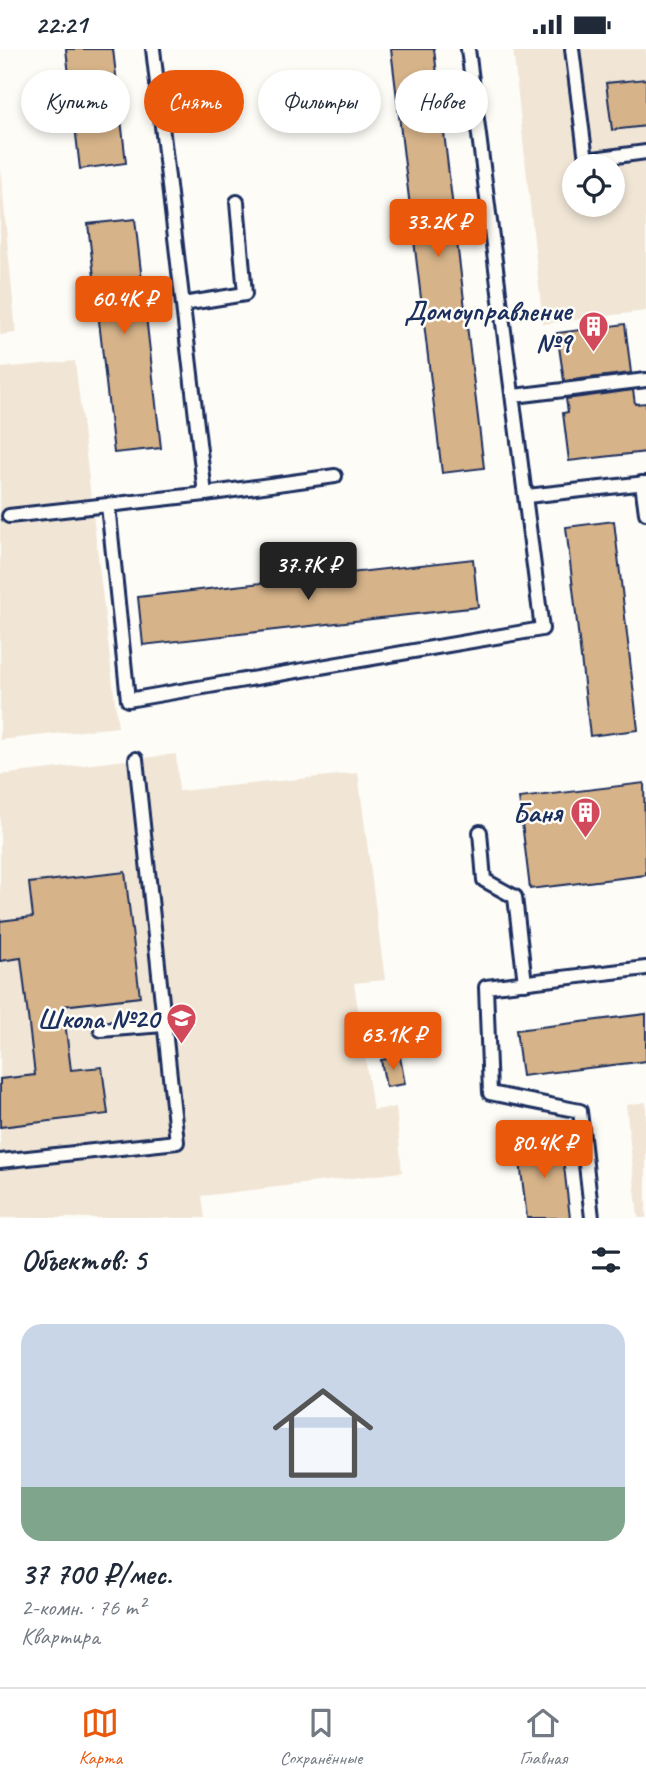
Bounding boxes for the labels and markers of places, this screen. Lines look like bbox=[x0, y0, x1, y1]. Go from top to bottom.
pin: 33.2K ₽ bbox=[373, 199, 503, 259]
pin: 60.4K ₽ bbox=[59, 277, 189, 336]
place label: Домоуправление №9 bbox=[404, 293, 575, 360]
building icon: Домоуправление №9 bbox=[577, 309, 611, 353]
pin: 37.7K ₽ bbox=[243, 543, 373, 602]
place label: Баня bbox=[512, 795, 564, 830]
building icon: Баня bbox=[568, 795, 602, 839]
place label: Школа №20 bbox=[37, 1001, 162, 1036]
school or university icon: Школа №20 bbox=[165, 1001, 199, 1045]
pin: 63.1K ₽ bbox=[328, 1013, 458, 1072]
pin: 80.4K ₽ bbox=[479, 1121, 609, 1180]

